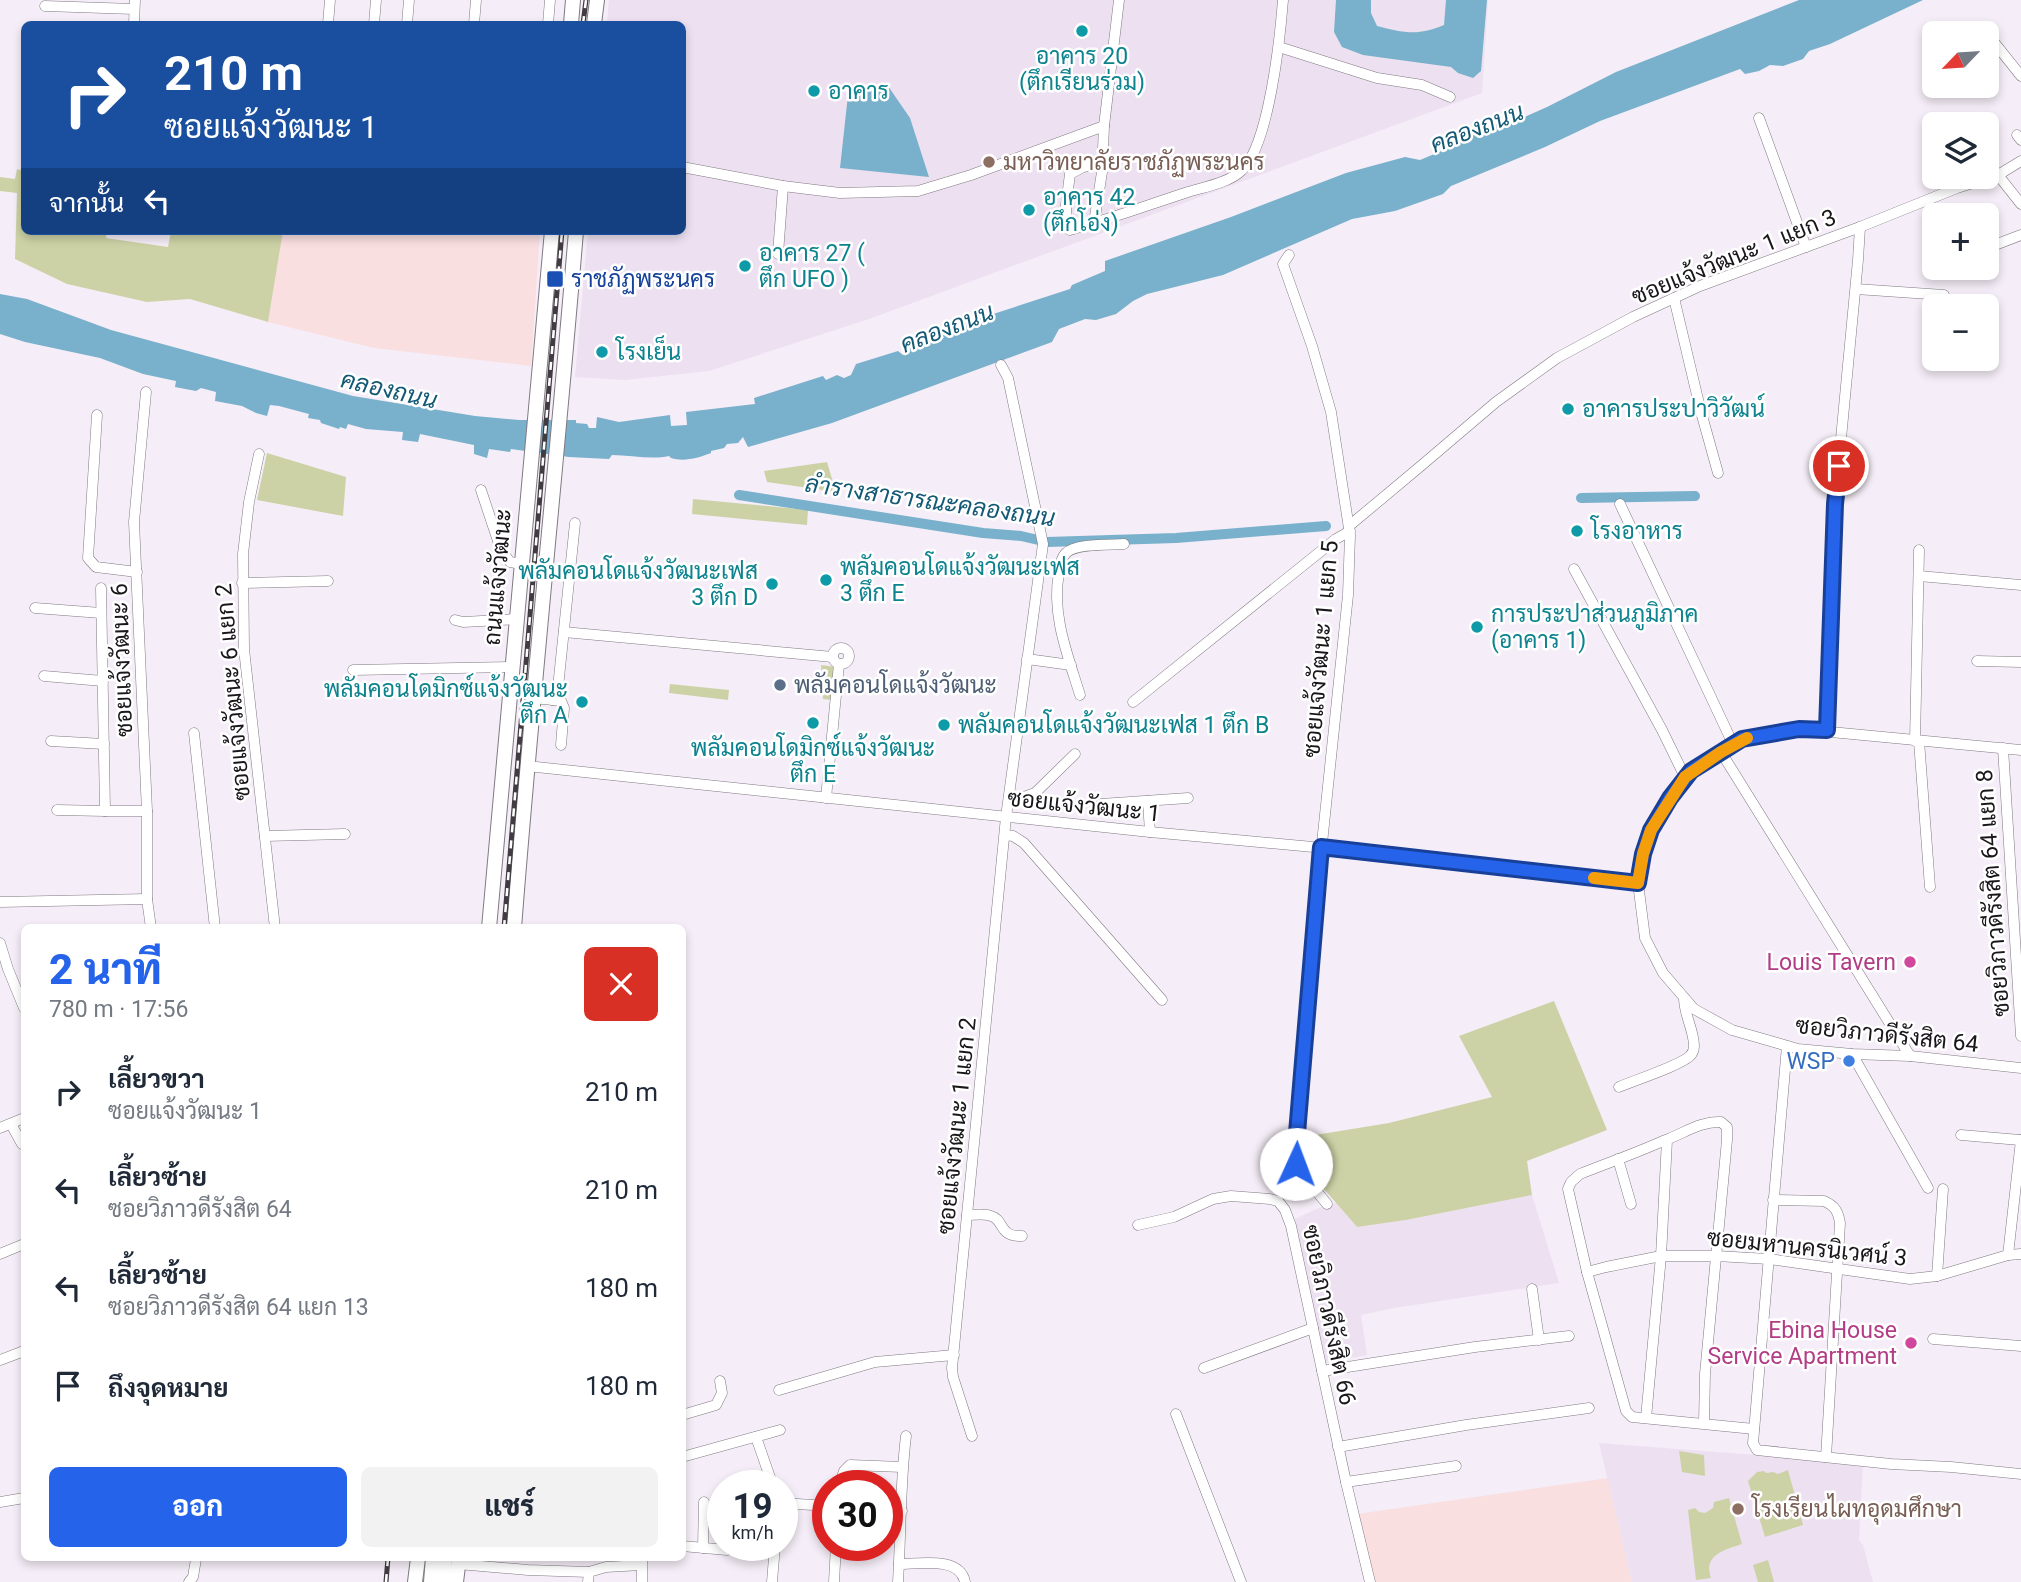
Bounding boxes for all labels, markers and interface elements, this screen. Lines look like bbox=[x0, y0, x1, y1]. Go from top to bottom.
north arrow bbox=[1922, 21, 1998, 98]
map controls bbox=[1922, 21, 1999, 371]
marker: อาคาร 20 (ตึกเรียนร่วม) bbox=[1074, 23, 1090, 39]
place label: อาคาร 20 (ตึกเรียนร่วม) bbox=[1019, 43, 1145, 96]
text: 210 m bbox=[164, 45, 303, 102]
icon: right bbox=[49, 49, 140, 140]
place label: อาคาร bbox=[828, 78, 889, 105]
marker: อาคาร bbox=[806, 83, 822, 99]
water label: คลองถนน bbox=[1426, 97, 1528, 159]
text: ซอยแจ้งวัฒนะ 1 bbox=[164, 108, 378, 146]
button: layers bbox=[1922, 112, 1999, 189]
place label: มหาวิทยาลัยราชภัฏพระนคร bbox=[1003, 148, 1265, 178]
marker: มหาวิทยาลัยราชภัฏพระนคร bbox=[981, 154, 997, 170]
icon: left bbox=[138, 182, 176, 220]
place label: อาคาร 42 (ตึกโอ่ง) bbox=[1043, 184, 1135, 237]
text: จากนั้น bbox=[49, 188, 124, 218]
marker: อาคาร 42 (ตึกโอ่ง) bbox=[1021, 202, 1037, 218]
street label: ซอยแจ้งวัฒนะ 1 แยก 3 bbox=[1627, 202, 1840, 310]
button: + bbox=[1922, 203, 1999, 280]
place label: อาคาร 27 ( ตึก UFO ) bbox=[759, 240, 865, 293]
marker: อาคาร 27 ( ตึก UFO ) bbox=[737, 258, 753, 274]
place label: ราชภัฏพระนคร bbox=[571, 265, 715, 295]
marker: ราชภัฏพระนคร bbox=[545, 269, 565, 289]
button: − bbox=[1922, 294, 1999, 371]
water label: คลองถนน bbox=[896, 297, 998, 359]
place label: โรงเย็น bbox=[614, 335, 681, 366]
marker: โรงเย็น bbox=[594, 344, 610, 360]
water label: คลองถนน bbox=[338, 365, 440, 415]
place label: อาคารประปาวิวัฒน์ bbox=[1582, 393, 1765, 423]
marker: อาคารประปาวิวัฒน์ bbox=[1560, 401, 1576, 417]
pin bbox=[1809, 436, 1869, 496]
icon: arrive bbox=[1820, 447, 1858, 485]
water label: ลำรางสาธารณะคลองถนน bbox=[803, 470, 1057, 532]
street label: ถนนแจ้งวัฒนะ bbox=[477, 507, 517, 646]
place label: โรงอาหาร bbox=[1589, 515, 1683, 545]
marker: โรงอาหาร bbox=[1569, 523, 1585, 539]
street label: ซอยแจ้งวัฒนะ 1 แยก 5 bbox=[1296, 539, 1344, 759]
place label: พลัมคอนโดแจ้งวัฒนะเฟส 3 ตึก E bbox=[840, 551, 1080, 607]
place label: พลัมคอนโดแจ้งวัฒนะเฟส 3 ตึก D bbox=[518, 555, 758, 611]
marker: พลัมคอนโดแจ้งวัฒนะเฟส 3 ตึก E bbox=[818, 572, 834, 588]
marker: พลัมคอนโดแจ้งวัฒนะเฟส 3 ตึก D bbox=[764, 576, 780, 592]
street label: ซอยแจ้งวัฒนะ 6 แยก 2 bbox=[208, 582, 256, 802]
street label: ซอยแจ้งวัฒนะ 6 bbox=[104, 583, 138, 737]
place label: การประปาส่วนภูมิภาค (อาคาร 1) bbox=[1491, 600, 1698, 654]
marker: การประปาส่วนภูมิภาค (อาคาร 1) bbox=[1469, 619, 1485, 635]
place label: พลัมคอนโดแจ้งวัฒนะ bbox=[794, 669, 997, 699]
place label: พลัมคอนโดมิกซ์แจ้งวัฒนะ ตึก A bbox=[324, 673, 568, 729]
marker: พลัมคอนโดแจ้งวัฒนะ bbox=[772, 677, 788, 693]
marker: พลัมคอนโดมิกซ์แจ้งวัฒนะ ตึก A bbox=[574, 694, 590, 710]
place label: พลัมคอนโดแจ้งวัฒนะเฟส 1 ตึก B bbox=[958, 709, 1269, 739]
marker: พลัมคอนโดมิกซ์แจ้งวัฒนะ ตึก E bbox=[805, 715, 821, 731]
marker: พลัมคอนโดแจ้งวัฒนะเฟส 1 ตึก B bbox=[936, 717, 952, 733]
place label: พลัมคอนโดมิกซ์แจ้งวัฒนะ ตึก E bbox=[691, 732, 935, 788]
street label: ซอยวิภาวดีรังสิต 64 แยก 8 bbox=[1969, 768, 2015, 1018]
street label: ซอยแจ้งวัฒนะ 1 bbox=[1006, 783, 1162, 827]
text: 2 นาที bbox=[49, 945, 162, 994]
button: close bbox=[584, 947, 658, 1021]
place label: Louis Tavern bbox=[1767, 949, 1896, 976]
marker: Louis Tavern bbox=[1902, 954, 1918, 970]
text: 780 m · 17:56 bbox=[49, 996, 188, 1023]
street label: ซอยวิภาวดีรังสิต 64 bbox=[1794, 1010, 1980, 1058]
street label: ซอยแจ้งวัฒนะ 1 แยก 2 bbox=[930, 1016, 982, 1236]
place label: WSP bbox=[1786, 1048, 1835, 1075]
marker: WSP bbox=[1841, 1053, 1857, 1069]
text: เลี้ยวขวา bbox=[108, 1064, 205, 1094]
icon: right bbox=[49, 1073, 87, 1111]
text: 210 m bbox=[585, 1077, 658, 1107]
text: ซอยแจ้งวัฒนะ 1 bbox=[108, 1098, 262, 1125]
position arrow bbox=[1259, 1127, 1333, 1201]
text: เลี้ยวซ้าย bbox=[108, 1162, 207, 1192]
icon: left bbox=[49, 1171, 87, 1209]
text: 210 m bbox=[585, 1175, 658, 1205]
text: ซอยวิภาวดีรังสิต 64 bbox=[108, 1196, 292, 1223]
street label: ซอยมหานครนิเวศน์ 3 bbox=[1706, 1221, 1909, 1272]
street label: ซอยวิภาวดีรังสิต 66 bbox=[1297, 1222, 1363, 1408]
text: เลี้ยวซ้าย bbox=[108, 1260, 207, 1290]
icon: left bbox=[49, 1269, 87, 1307]
text: 180 m bbox=[585, 1273, 658, 1303]
text: ซอยวิภาวดีรังสิต 64 แยก 13 bbox=[108, 1294, 369, 1321]
place label: Ebina House Service Apartment bbox=[1708, 1317, 1897, 1370]
marker: Ebina House Service Apartment bbox=[1903, 1335, 1919, 1351]
icon: arrive bbox=[49, 1367, 87, 1405]
text: 180 m bbox=[585, 1371, 658, 1401]
text: ถึงจุดหมาย bbox=[108, 1373, 229, 1403]
button: ออก bbox=[49, 1467, 347, 1547]
button: แชร์ bbox=[361, 1467, 658, 1547]
speed limit sign: 30 bbox=[812, 1470, 903, 1561]
text: 19 bbox=[732, 1486, 773, 1527]
place label: โรงเรียนไผทอุดมศึกษา bbox=[1750, 1493, 1962, 1525]
marker: โรงเรียนไผทอุดมศึกษา bbox=[1730, 1501, 1746, 1517]
text: km/h bbox=[731, 1522, 774, 1543]

